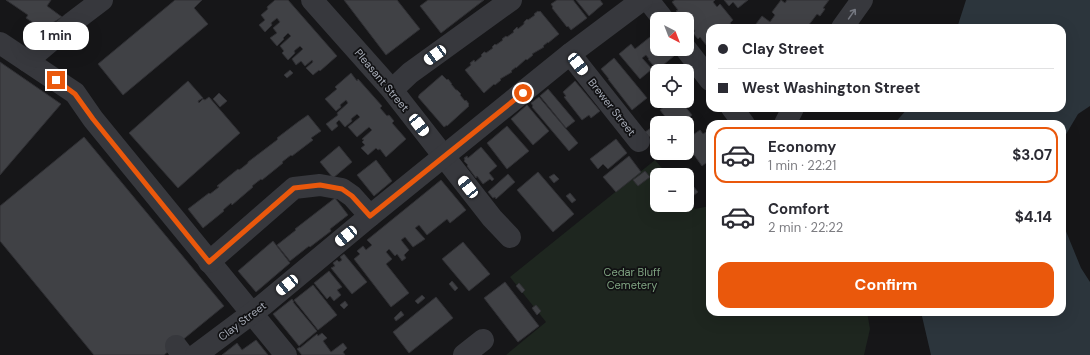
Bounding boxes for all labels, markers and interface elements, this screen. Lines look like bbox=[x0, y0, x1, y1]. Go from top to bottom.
one-way arrow bbox=[848, 9, 856, 20]
north arrow bbox=[650, 12, 694, 56]
map controls bbox=[650, 12, 694, 212]
callout: 1 min bbox=[23, 22, 89, 50]
text: 1 min bbox=[40, 27, 72, 44]
text: Clay Street bbox=[742, 39, 824, 59]
car bbox=[422, 43, 448, 67]
street label: Pleasant Street bbox=[352, 46, 412, 114]
car bbox=[566, 51, 590, 77]
button: locate bbox=[650, 64, 694, 108]
route end bbox=[47, 71, 65, 89]
street label: Brewer Street bbox=[585, 75, 639, 139]
text: West Washington Street bbox=[742, 78, 920, 98]
route start bbox=[514, 84, 532, 102]
car bbox=[407, 112, 431, 138]
button: + bbox=[650, 116, 694, 160]
icon: car bbox=[720, 137, 756, 173]
text: Economy bbox=[768, 137, 836, 157]
text: $3.07 bbox=[1012, 145, 1052, 165]
text: 1 min · 22:21 bbox=[768, 157, 836, 174]
button: − bbox=[650, 168, 694, 212]
car bbox=[456, 174, 480, 200]
icon: car bbox=[720, 199, 756, 235]
text: Comfort bbox=[768, 199, 829, 219]
text: $4.14 bbox=[1015, 207, 1052, 227]
text: 2 min · 22:22 bbox=[768, 219, 843, 236]
car bbox=[333, 224, 359, 248]
button: Confirm bbox=[718, 262, 1054, 308]
park label: Cedar Bluff Cemetery bbox=[604, 265, 661, 292]
car bbox=[274, 273, 300, 297]
street label: Clay Street bbox=[215, 298, 269, 344]

